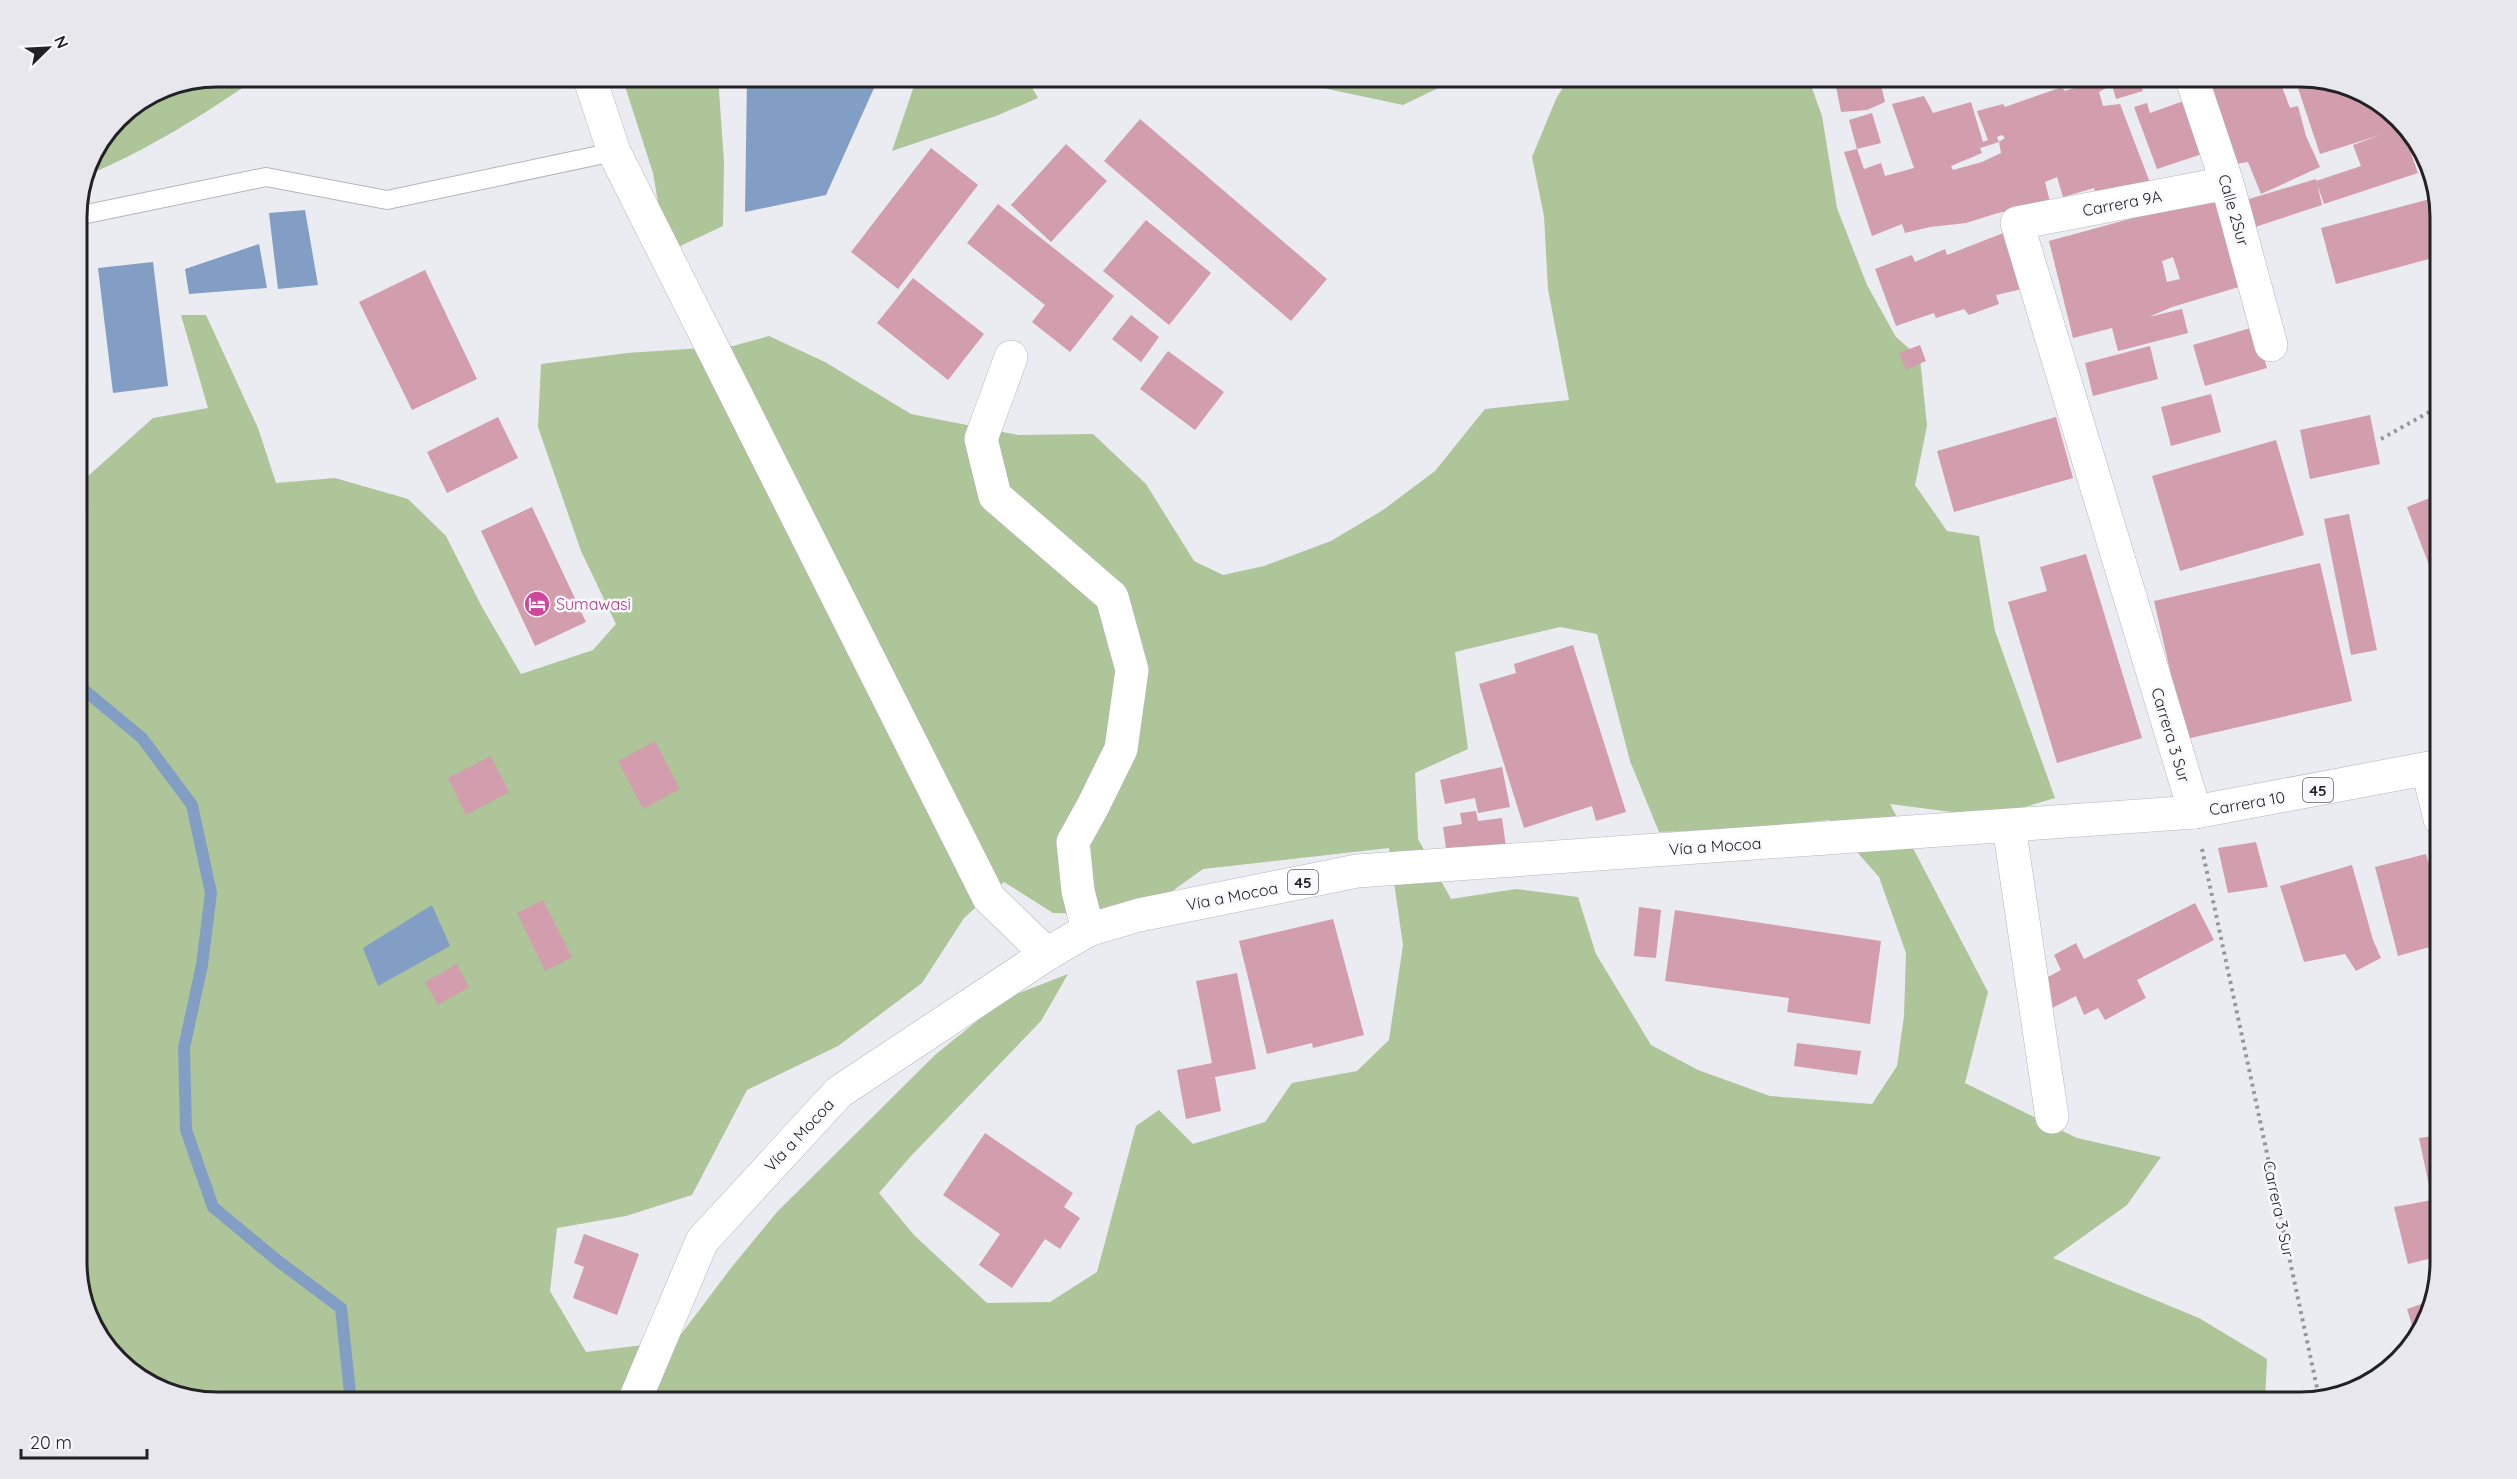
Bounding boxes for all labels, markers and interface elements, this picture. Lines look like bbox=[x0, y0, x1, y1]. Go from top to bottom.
north arrow bbox=[18, 18, 78, 78]
text: N bbox=[50, 32, 73, 51]
street label: Calle 2Sur bbox=[2214, 172, 2254, 248]
street label: Carrera 9A bbox=[2081, 186, 2163, 220]
hotel icon: Sumawasi bbox=[522, 589, 552, 619]
place label: Sumawasi bbox=[556, 594, 631, 614]
street label: Carrera 3 Sur bbox=[2147, 685, 2195, 785]
road number: 45 bbox=[2303, 778, 2333, 802]
street label: Carrera 10 bbox=[2208, 786, 2286, 820]
street label: Vía a Mocoa bbox=[1668, 833, 1762, 859]
road number: 45 bbox=[1288, 870, 1318, 894]
street label: Vía a Mocoa bbox=[1185, 877, 1279, 915]
street label: Vía a Mocoa bbox=[760, 1094, 838, 1176]
street label: Carrera 3 Sur bbox=[2259, 1159, 2299, 1259]
scale bar bbox=[21, 1422, 147, 1460]
text: 20 m bbox=[30, 1431, 72, 1454]

